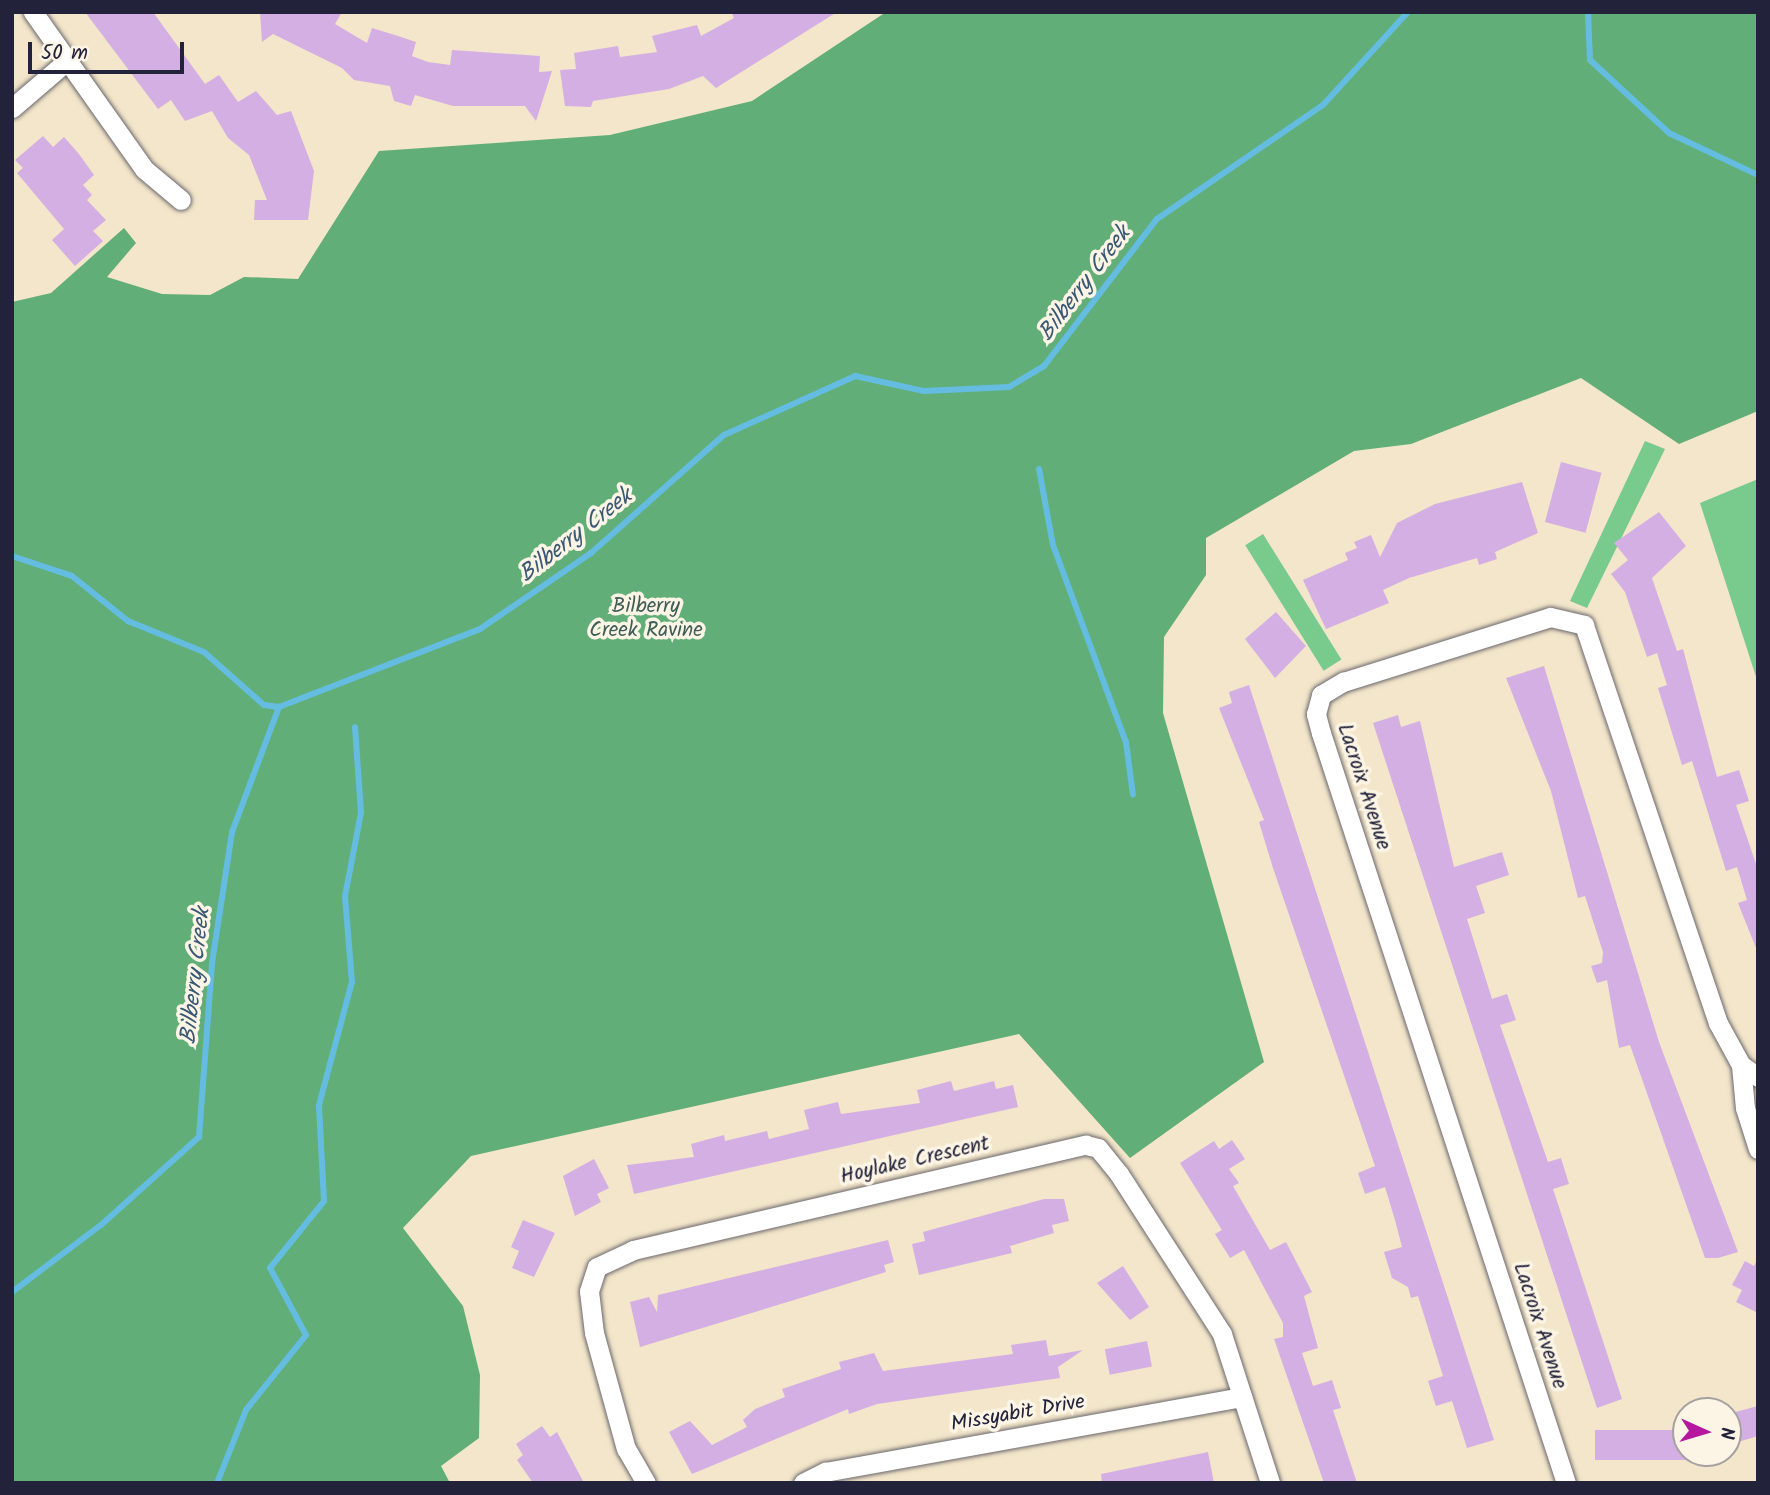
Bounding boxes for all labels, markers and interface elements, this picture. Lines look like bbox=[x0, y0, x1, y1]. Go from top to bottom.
scale bar bbox=[32, 28, 187, 72]
text: 50 m bbox=[41, 37, 88, 70]
water label: Bilberry Creek bbox=[1033, 221, 1137, 347]
water label: Bilberry Creek bbox=[514, 483, 638, 589]
park label: Bilberry Creek Ravine bbox=[589, 594, 703, 644]
street label: Lacroix Avenue bbox=[1331, 721, 1395, 853]
water label: Bilberry Creek bbox=[175, 907, 217, 1045]
street label: Hoylake Crescent bbox=[838, 1132, 992, 1190]
street label: Lacroix Avenue bbox=[1507, 1260, 1571, 1392]
street label: Missyabit Drive bbox=[949, 1390, 1087, 1438]
north arrow bbox=[1672, 1397, 1742, 1467]
text: N bbox=[1711, 1426, 1741, 1440]

